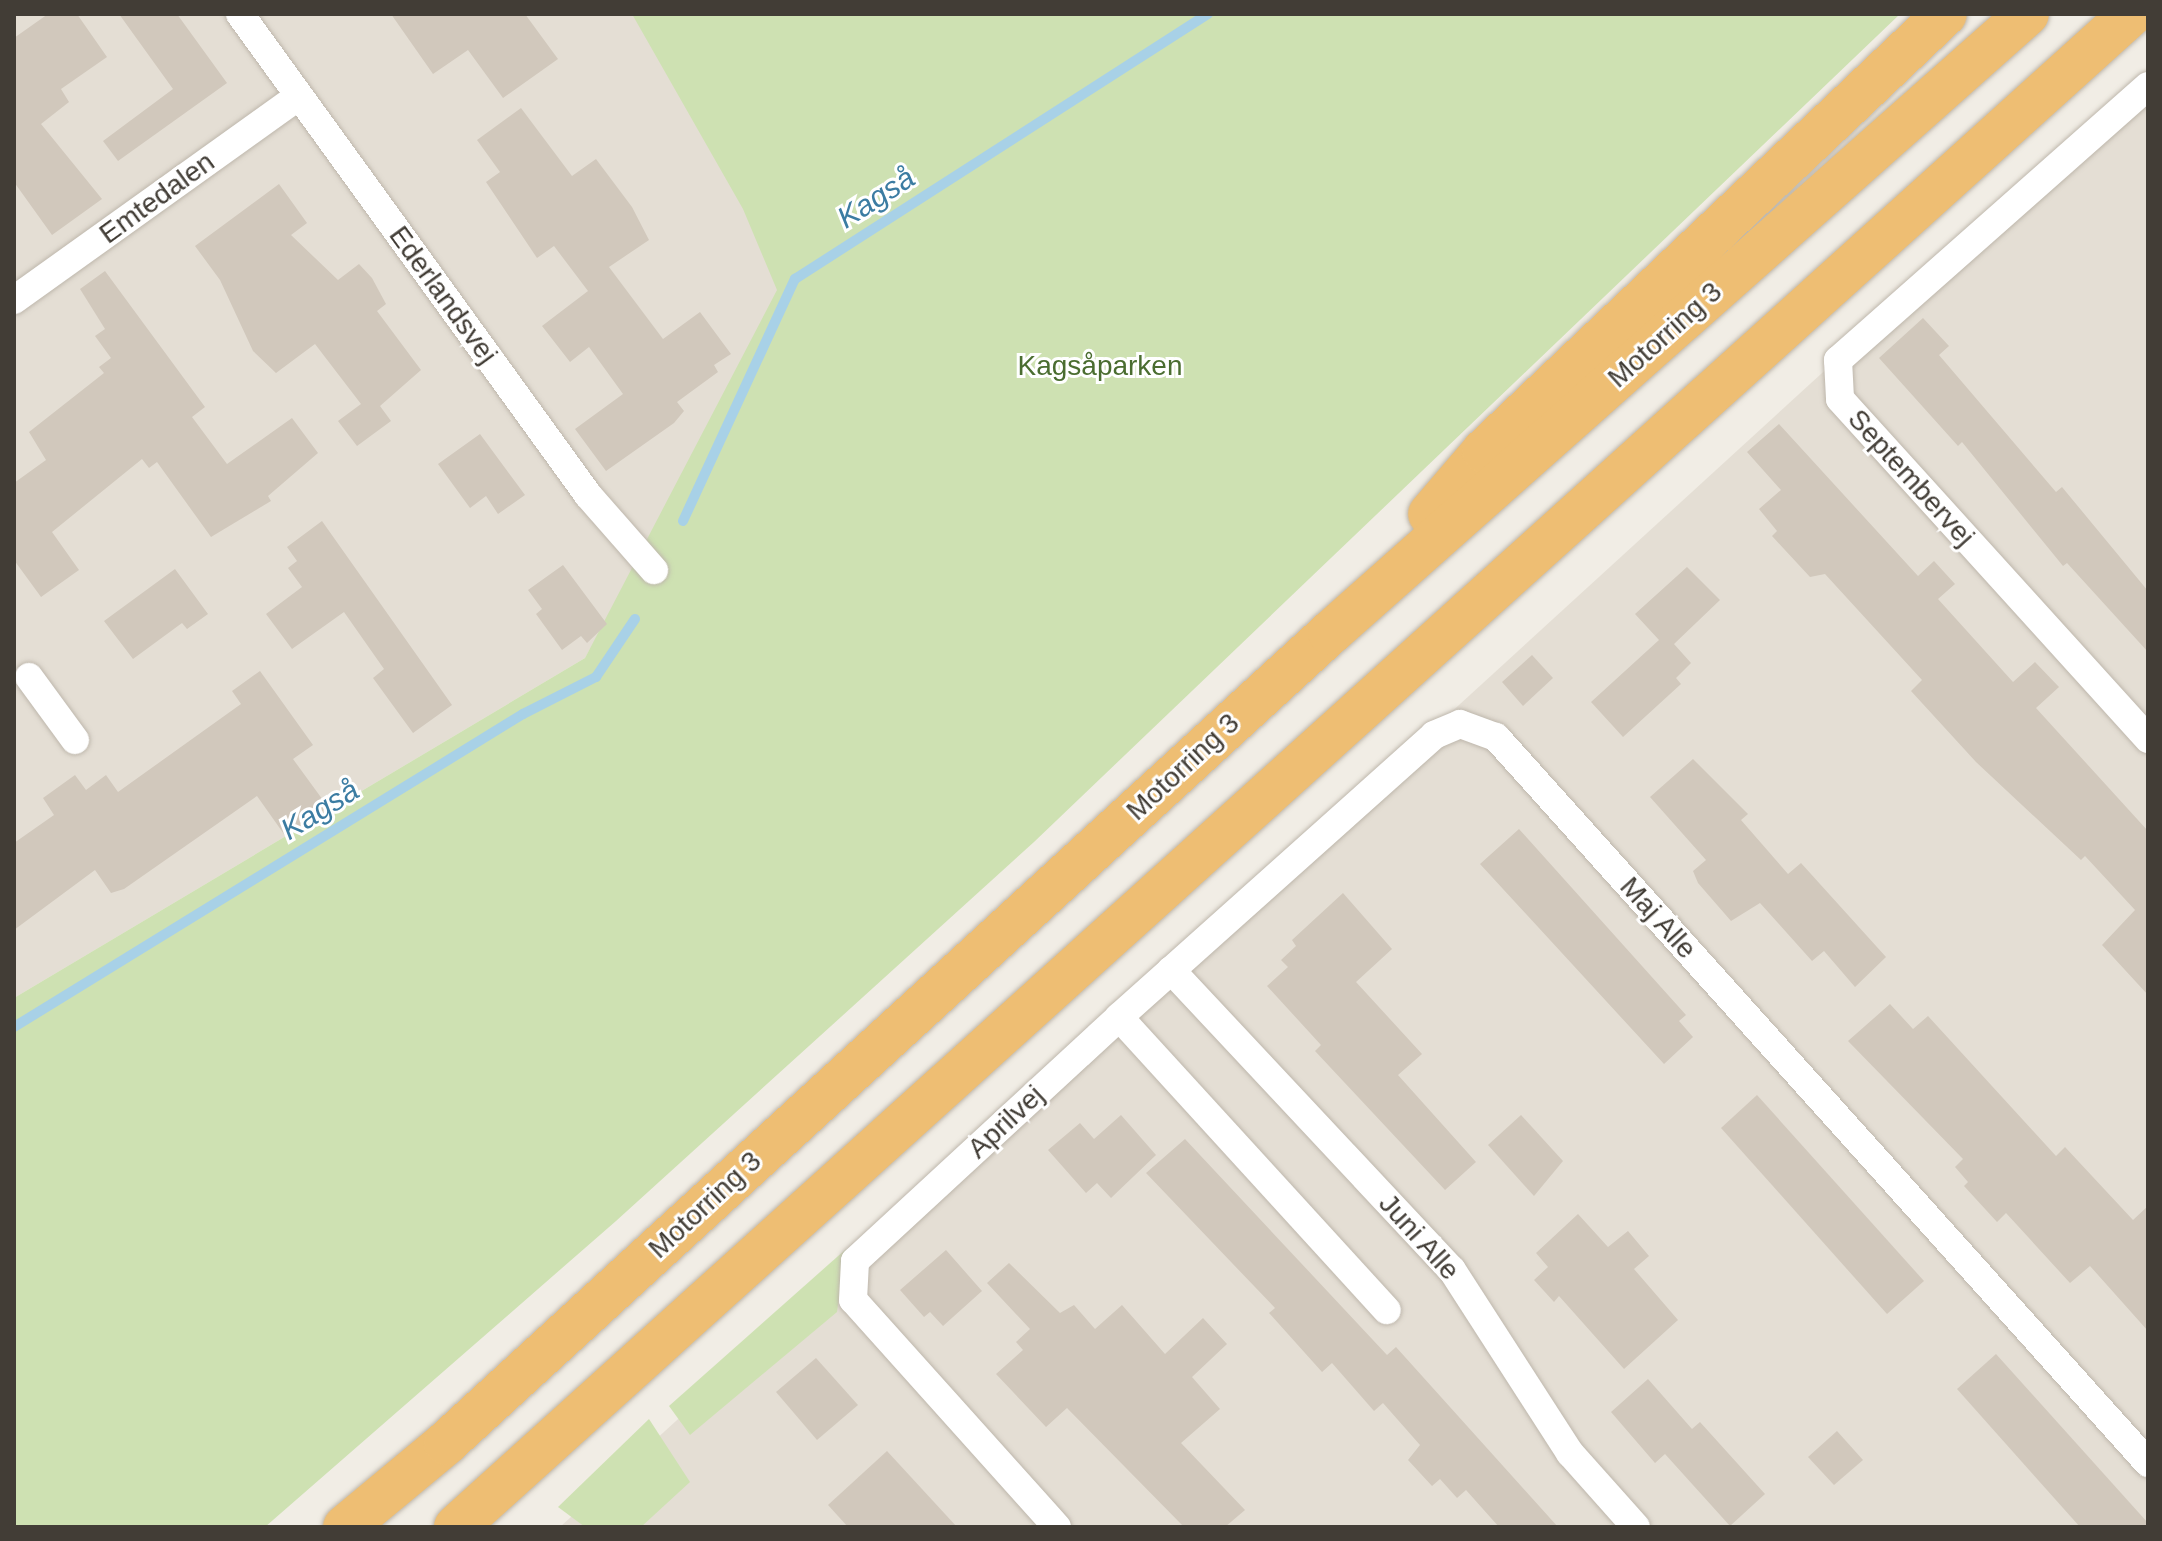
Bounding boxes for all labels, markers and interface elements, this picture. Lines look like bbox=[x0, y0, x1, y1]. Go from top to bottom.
street label: Emtedalen bbox=[93, 145, 221, 251]
water label: Kagså bbox=[831, 160, 921, 236]
street label: Ederlandsvej bbox=[382, 220, 504, 370]
street label: Motorring 3 bbox=[1601, 275, 1729, 395]
park label: Kagsåparken bbox=[1017, 349, 1183, 383]
street label: Septembervej bbox=[1841, 403, 1981, 553]
street label: Motorring 3 bbox=[1120, 706, 1246, 828]
water label: Kagså bbox=[274, 772, 366, 848]
street label: Maj Alle bbox=[1612, 870, 1704, 966]
street label: Aprilvej bbox=[961, 1078, 1051, 1166]
street label: Motorring 3 bbox=[642, 1144, 768, 1266]
street label: Juni Alle bbox=[1371, 1186, 1467, 1288]

